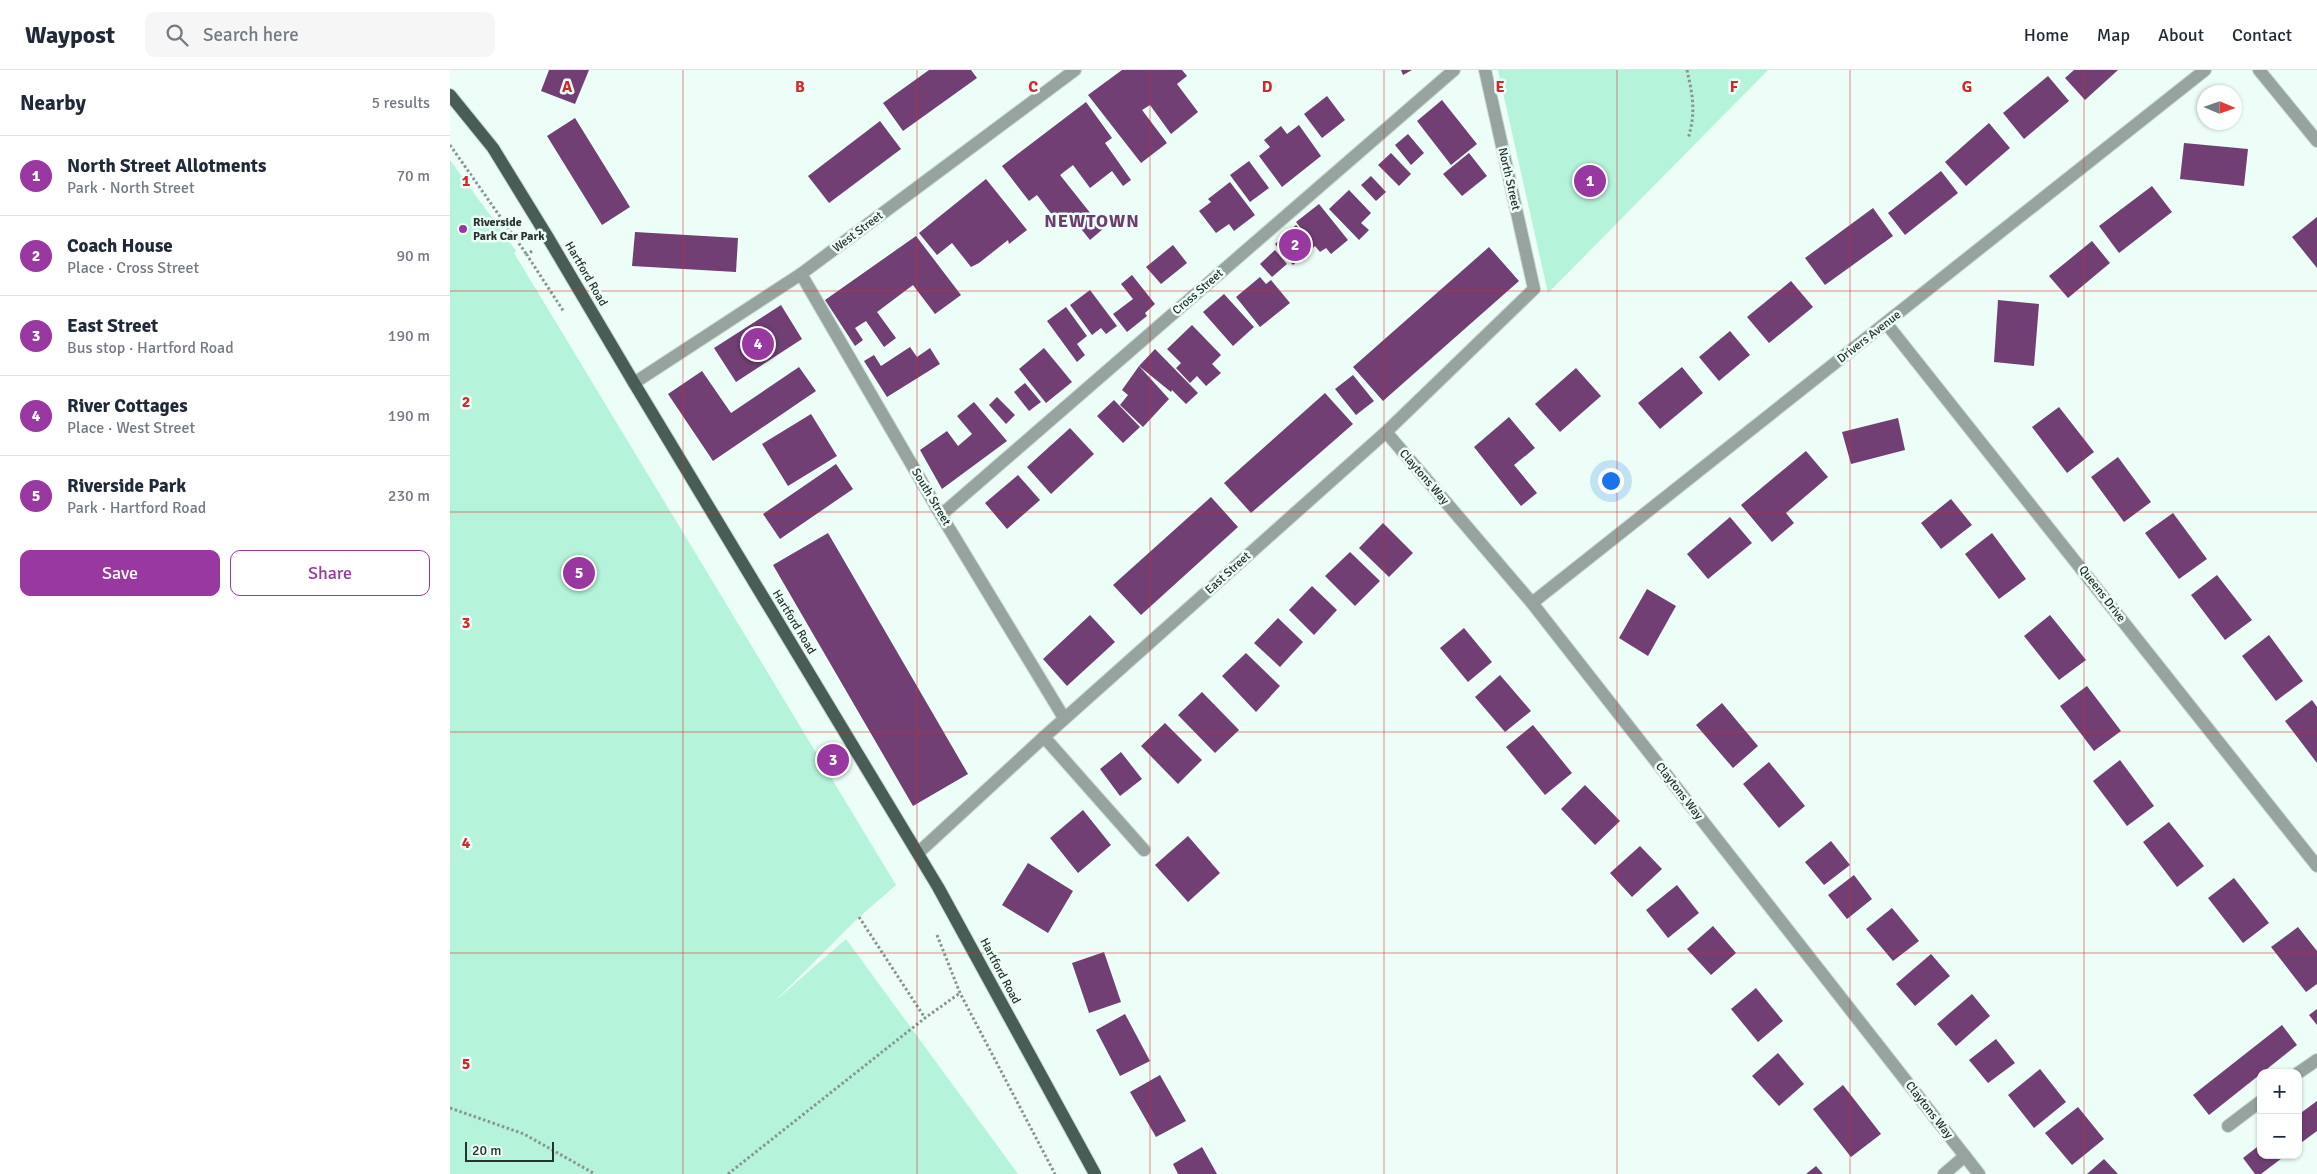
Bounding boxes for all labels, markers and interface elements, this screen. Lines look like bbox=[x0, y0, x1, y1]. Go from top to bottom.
search box bbox=[145, 12, 495, 57]
text: Waypost bbox=[25, 20, 115, 50]
icon: search bbox=[163, 21, 191, 49]
text: Search here bbox=[203, 23, 299, 47]
text: Home bbox=[2024, 24, 2069, 46]
text: Map bbox=[2097, 24, 2130, 46]
text: About bbox=[2158, 24, 2204, 46]
text: Contact bbox=[2232, 24, 2292, 46]
text: A bbox=[562, 77, 573, 97]
text: B bbox=[795, 77, 805, 97]
text: C bbox=[1028, 77, 1038, 97]
text: D bbox=[1262, 77, 1273, 97]
text: E bbox=[1495, 77, 1505, 97]
text: F bbox=[1730, 77, 1739, 97]
text: G bbox=[1962, 77, 1972, 97]
north arrow bbox=[2197, 85, 2242, 130]
text: Nearby bbox=[20, 90, 86, 116]
text: 5 results bbox=[371, 93, 430, 113]
street label: North Street bbox=[1495, 146, 1523, 212]
text: North Street Allotments bbox=[67, 154, 266, 178]
pin: 1 bbox=[1574, 162, 1606, 200]
text: 1 bbox=[32, 166, 40, 186]
text: 70 m bbox=[396, 166, 430, 186]
text: 1 bbox=[462, 171, 471, 191]
text: Park · North Street bbox=[67, 178, 195, 198]
street label: West Street bbox=[830, 208, 886, 256]
district label: NEWTOWN bbox=[1044, 210, 1140, 232]
place label: Riverside Park Car Park bbox=[473, 215, 545, 244]
marker: Riverside Park Car Park bbox=[457, 223, 469, 235]
pin: 2 bbox=[1279, 226, 1311, 264]
text: Coach House bbox=[67, 234, 173, 258]
street label: Hartford Road bbox=[561, 239, 611, 309]
text: 2 bbox=[32, 246, 40, 266]
text: 90 m bbox=[396, 246, 430, 266]
text: Place · Cross Street bbox=[67, 258, 199, 278]
street label: Cross Street bbox=[1170, 266, 1226, 318]
street label: Drivers Avenue bbox=[1834, 307, 1904, 367]
text: East Street bbox=[67, 314, 158, 338]
pin: 4 bbox=[742, 325, 774, 363]
text: 3 bbox=[32, 326, 40, 346]
text: 190 m bbox=[388, 326, 430, 346]
text: Bus stop · Hartford Road bbox=[67, 338, 234, 358]
text: 2 bbox=[462, 392, 470, 412]
text: River Cottages bbox=[67, 394, 188, 418]
text: 4 bbox=[32, 406, 40, 426]
text: 190 m bbox=[388, 406, 430, 426]
text: Place · West Street bbox=[67, 418, 195, 438]
street label: Claytons Way bbox=[1396, 446, 1452, 508]
street label: South Street bbox=[908, 466, 954, 528]
your location bbox=[1598, 468, 1624, 494]
text: Riverside Park bbox=[67, 474, 186, 498]
text: 5 bbox=[32, 486, 40, 506]
text: 230 m bbox=[388, 486, 430, 506]
text: Park · Hartford Road bbox=[67, 498, 206, 518]
street label: East Street bbox=[1202, 549, 1254, 597]
button: Save bbox=[20, 550, 220, 596]
button: Share bbox=[230, 550, 430, 596]
pin: 5 bbox=[563, 554, 595, 592]
street label: Queens Drive bbox=[2075, 563, 2129, 625]
street label: Hartford Road bbox=[769, 587, 819, 657]
text: 3 bbox=[462, 613, 470, 633]
pin: 3 bbox=[817, 741, 849, 779]
street label: Claytons Way bbox=[1652, 759, 1706, 823]
text: 4 bbox=[462, 833, 471, 853]
street label: Hartford Road bbox=[976, 936, 1024, 1006]
text: 5 bbox=[462, 1054, 470, 1074]
map controls bbox=[2257, 1069, 2302, 1159]
button: + bbox=[2257, 1069, 2302, 1114]
street label: Claytons Way bbox=[1902, 1078, 1956, 1142]
button: − bbox=[2257, 1114, 2302, 1159]
scale bar bbox=[465, 1139, 554, 1162]
text: 20 m bbox=[472, 1142, 501, 1159]

